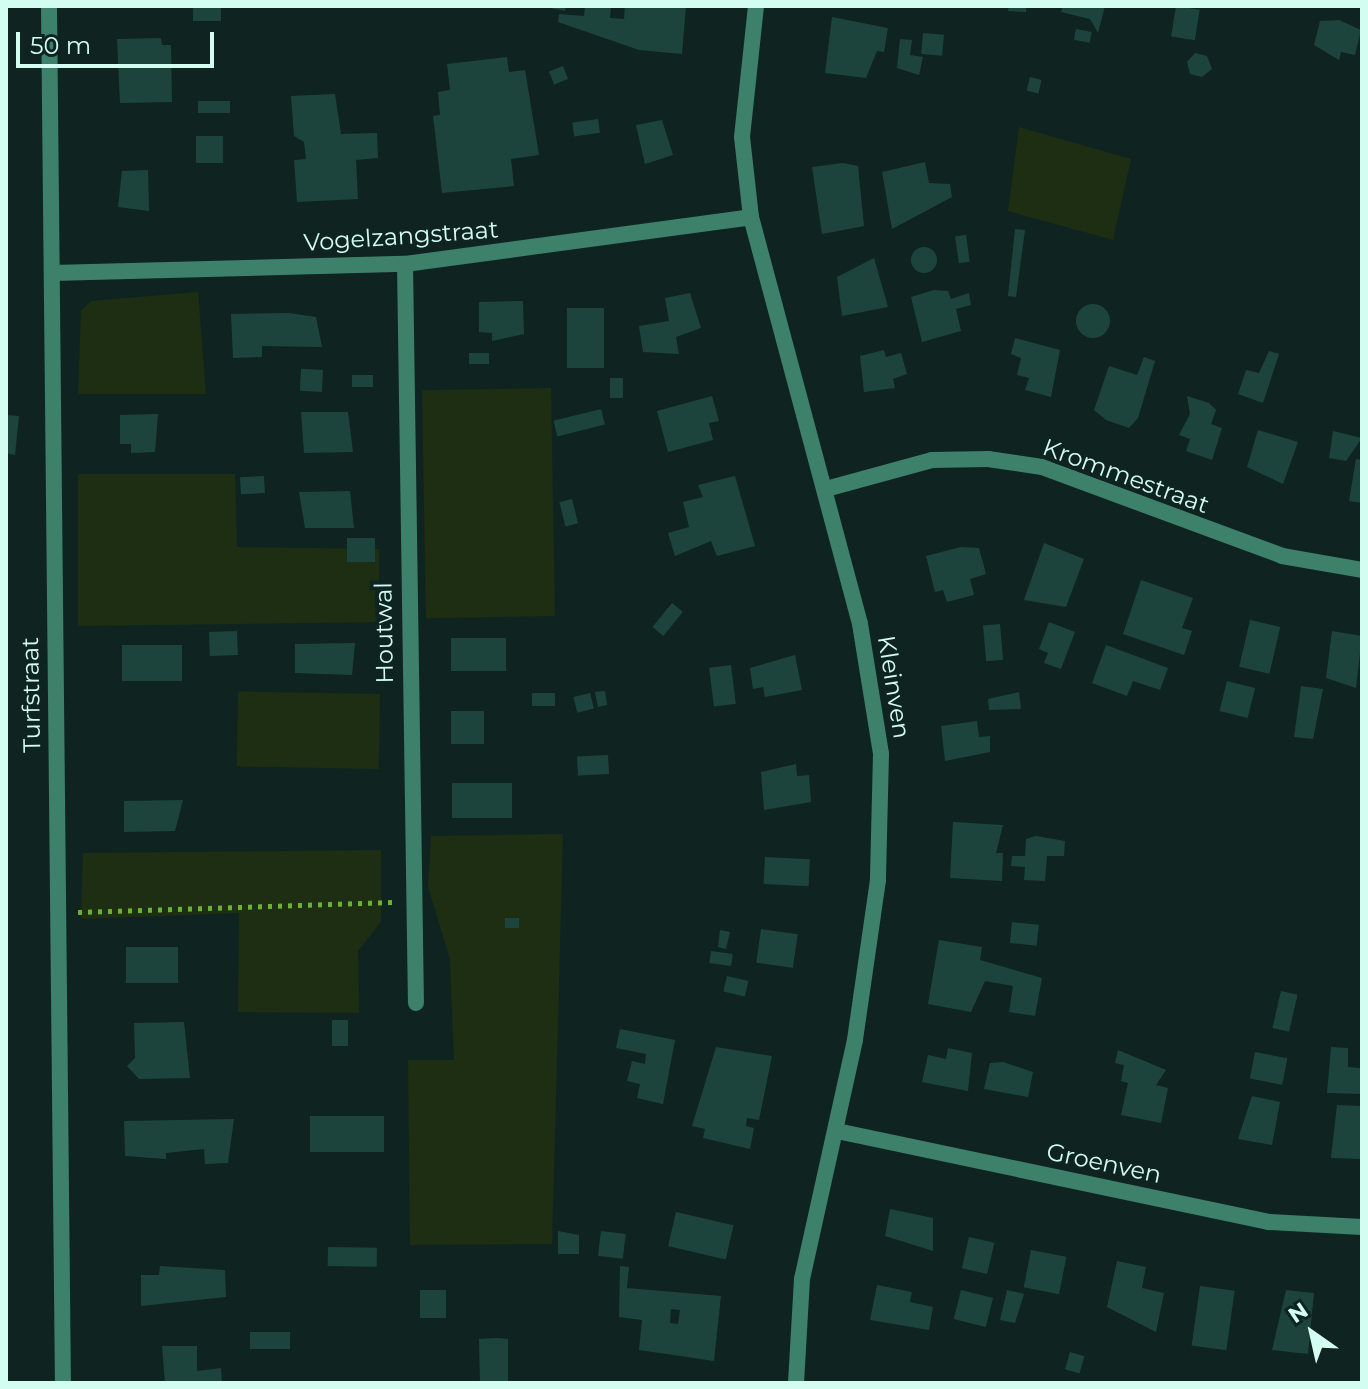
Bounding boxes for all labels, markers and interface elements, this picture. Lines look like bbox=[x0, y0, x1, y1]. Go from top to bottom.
scale bar bbox=[20, 16, 218, 66]
text: 50 m bbox=[30, 31, 91, 60]
street label: Vogelzangstraat bbox=[303, 215, 499, 257]
street label: Krommestraat bbox=[1039, 433, 1213, 519]
street label: Houtwal bbox=[369, 582, 399, 684]
street label: Kleinven bbox=[872, 633, 916, 741]
street label: Turfstraat bbox=[16, 637, 46, 753]
street label: Groenven bbox=[1044, 1137, 1164, 1189]
north arrow bbox=[1272, 1293, 1352, 1373]
text: N bbox=[1283, 1297, 1313, 1329]

